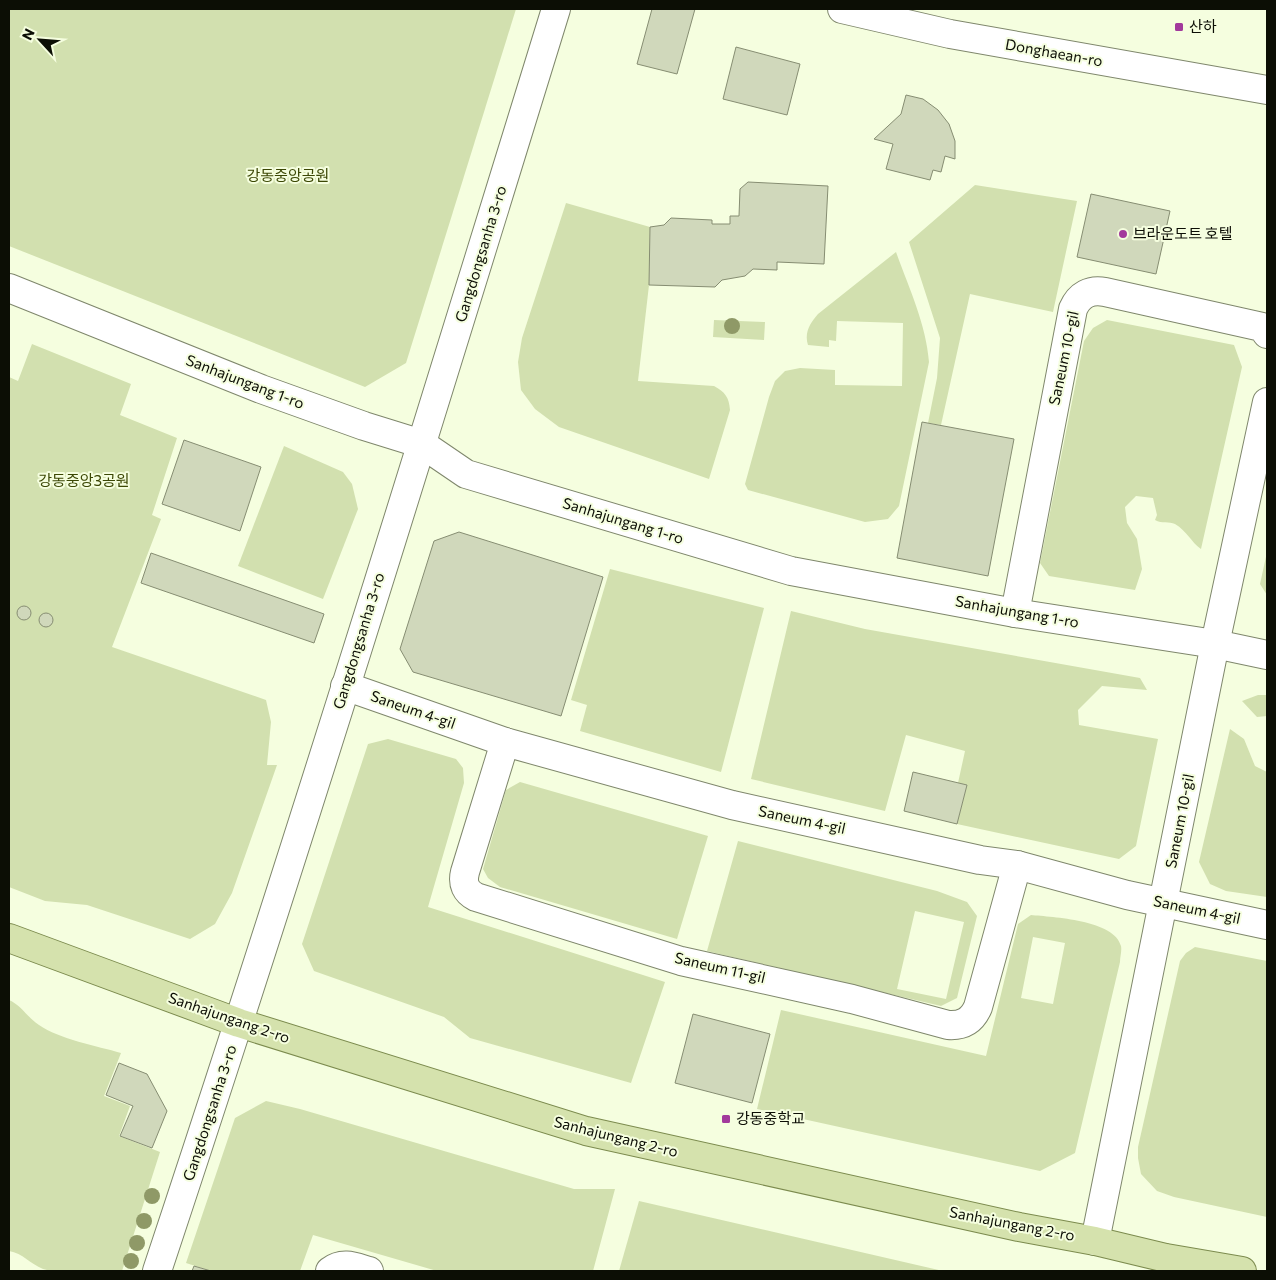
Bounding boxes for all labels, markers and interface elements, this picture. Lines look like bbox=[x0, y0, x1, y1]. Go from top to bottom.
north arrow bbox=[15, 15, 65, 65]
place label: 산하 bbox=[1189, 17, 1217, 35]
marker: 산하 bbox=[1173, 21, 1185, 33]
text: N bbox=[18, 26, 38, 43]
street label: Donghaean-ro bbox=[1004, 35, 1104, 69]
park label: 강동중앙공원 bbox=[247, 166, 329, 184]
street label: Gangdongsanha 3-ro bbox=[451, 183, 509, 324]
place label: 브라운도트 호텔 bbox=[1133, 224, 1232, 242]
marker: 브라운도트 호텔 bbox=[1117, 228, 1129, 240]
street label: Saneum 10-gil bbox=[1044, 309, 1082, 407]
street label: Sanhajungang 1-ro bbox=[184, 350, 307, 412]
park label: 강동중앙3공원 bbox=[38, 471, 130, 489]
street label: Sanhajungang 1-ro bbox=[561, 493, 686, 547]
street label: Gangdongsanha 3-ro bbox=[329, 570, 387, 711]
street label: Sanhajungang 1-ro bbox=[954, 591, 1081, 631]
street label: Saneum 4-gil bbox=[368, 686, 458, 732]
street label: Saneum 10-gil bbox=[1161, 772, 1197, 870]
street label: Saneum 4-gil bbox=[757, 801, 847, 837]
street label: Saneum 4-gil bbox=[1152, 891, 1242, 927]
street label: Saneum 11-gil bbox=[673, 948, 767, 986]
street label: Sanhajungang 2-ro bbox=[166, 988, 292, 1046]
street label: Gangdongsanha 3-ro bbox=[179, 1042, 240, 1183]
place label: 강동중학교 bbox=[736, 1109, 805, 1127]
street label: Sanhajungang 2-ro bbox=[552, 1112, 680, 1160]
marker: 강동중학교 bbox=[720, 1113, 732, 1125]
street label: Sanhajungang 2-ro bbox=[948, 1202, 1076, 1244]

